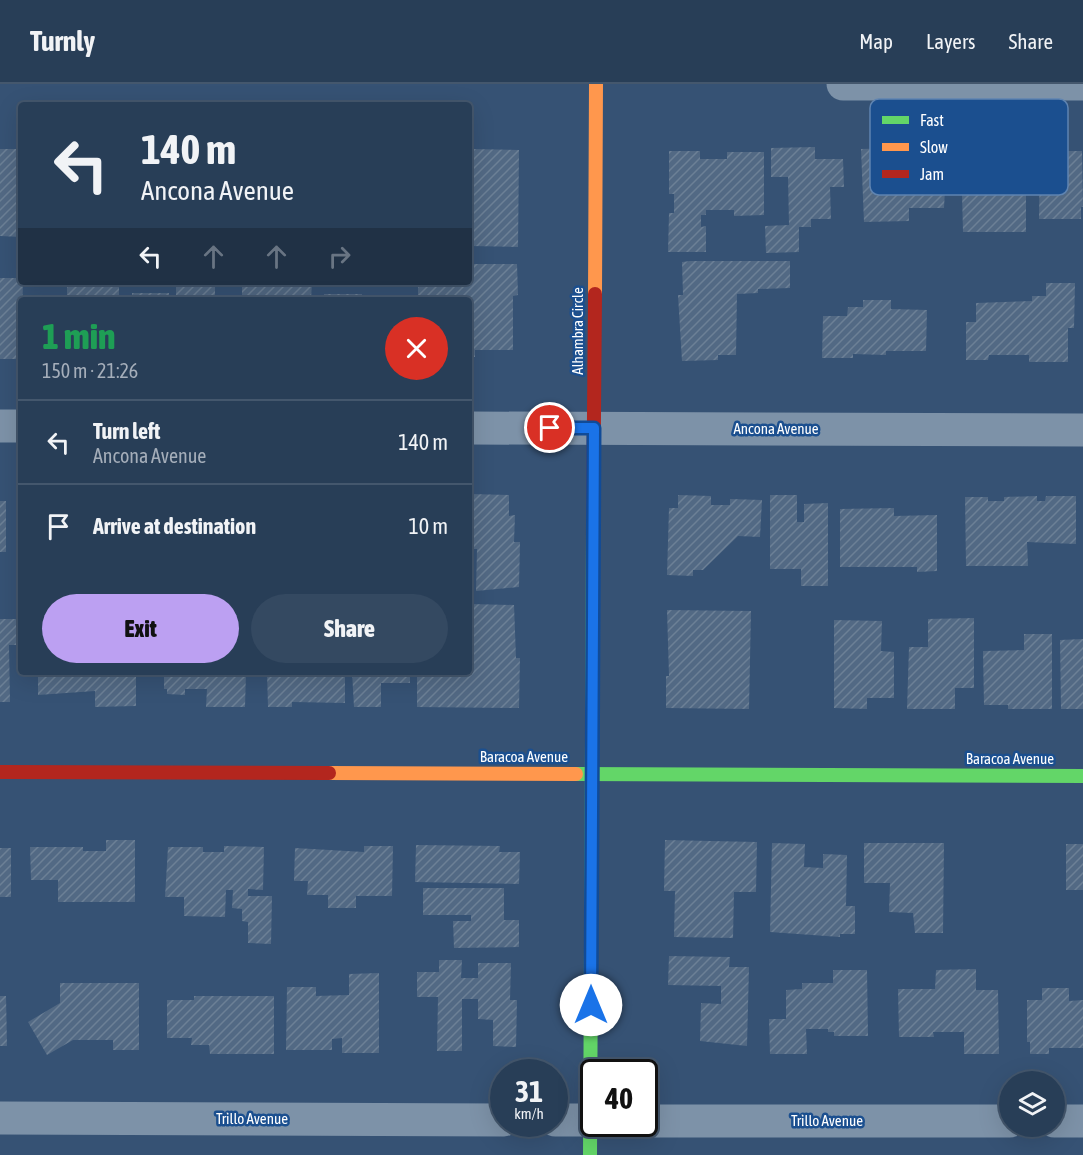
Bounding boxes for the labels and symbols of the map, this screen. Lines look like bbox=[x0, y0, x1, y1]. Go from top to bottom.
legend bbox=[870, 99, 1068, 195]
text: Fast bbox=[920, 111, 944, 129]
text: Slow bbox=[920, 138, 948, 156]
text: Jam bbox=[920, 165, 944, 183]
street label: Alhambra Circle bbox=[569, 287, 586, 375]
pin bbox=[524, 402, 575, 453]
street label: Ancona Avenue bbox=[733, 420, 819, 437]
street label: Baracoa Avenue bbox=[480, 748, 568, 765]
street label: Baracoa Avenue bbox=[966, 750, 1054, 767]
position arrow bbox=[559, 973, 623, 1037]
speed limit sign: 40 bbox=[580, 1059, 658, 1137]
street label: Trillo Avenue bbox=[216, 1110, 288, 1127]
street label: Trillo Avenue bbox=[791, 1112, 863, 1129]

